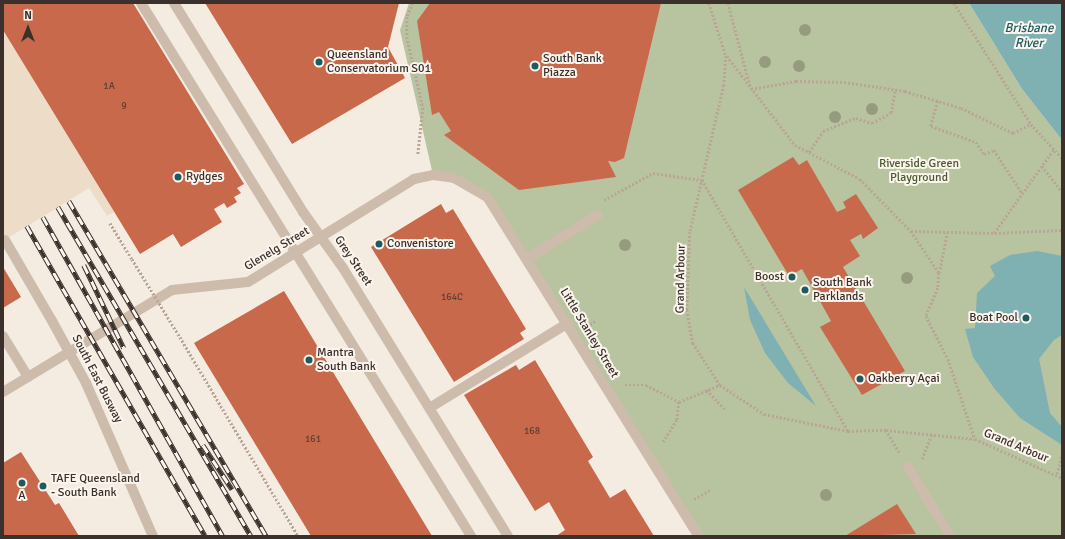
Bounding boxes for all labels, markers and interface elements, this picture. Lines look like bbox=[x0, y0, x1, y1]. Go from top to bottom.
north arrow bbox=[8, 8, 48, 48]
text: N bbox=[24, 9, 32, 22]
water label: Brisbane River bbox=[1005, 21, 1053, 52]
place label: Queensland Conservatorium S01 bbox=[327, 48, 431, 76]
place label: South Bank Piazza bbox=[543, 52, 602, 80]
marker: Queensland Conservatorium S01 bbox=[314, 57, 324, 67]
marker: South Bank Piazza bbox=[530, 61, 540, 71]
house number: 1A bbox=[103, 81, 115, 93]
house number: 9 bbox=[121, 101, 127, 113]
park label: Riverside Green Playground bbox=[879, 157, 959, 185]
place label: Rydges bbox=[186, 170, 223, 184]
marker: Rydges bbox=[173, 172, 183, 182]
street label: Glenelg Street bbox=[242, 224, 312, 274]
street label: Grey Street bbox=[331, 233, 375, 289]
place label: Convenistore bbox=[387, 237, 454, 251]
marker: Convenistore bbox=[374, 239, 384, 249]
street label: Grand Arbour bbox=[673, 244, 689, 314]
place label: Boost bbox=[755, 270, 784, 284]
marker: Boost bbox=[787, 272, 797, 282]
place label: South Bank Parklands bbox=[813, 276, 872, 304]
marker: South Bank Parklands bbox=[800, 285, 810, 295]
street label: Little Stanley Street bbox=[557, 286, 621, 380]
house number: 164C bbox=[441, 292, 463, 304]
place label: Boat Pool bbox=[969, 311, 1018, 325]
marker: Boat Pool bbox=[1021, 313, 1031, 323]
street label: South East Busway bbox=[69, 333, 125, 425]
place label: Mantra South Bank bbox=[317, 346, 376, 374]
marker: Mantra South Bank bbox=[304, 355, 314, 365]
place label: Oakberry Açai bbox=[868, 372, 940, 386]
marker: Oakberry Açai bbox=[855, 374, 865, 384]
house number: 168 bbox=[524, 426, 540, 438]
street label: Grand Arbour bbox=[981, 426, 1051, 466]
house number: 161 bbox=[305, 434, 321, 446]
place label: TAFE Queensland - South Bank bbox=[51, 472, 140, 500]
marker: A bbox=[17, 478, 27, 488]
marker: TAFE Queensland - South Bank bbox=[38, 481, 48, 491]
place label: A bbox=[18, 489, 26, 503]

